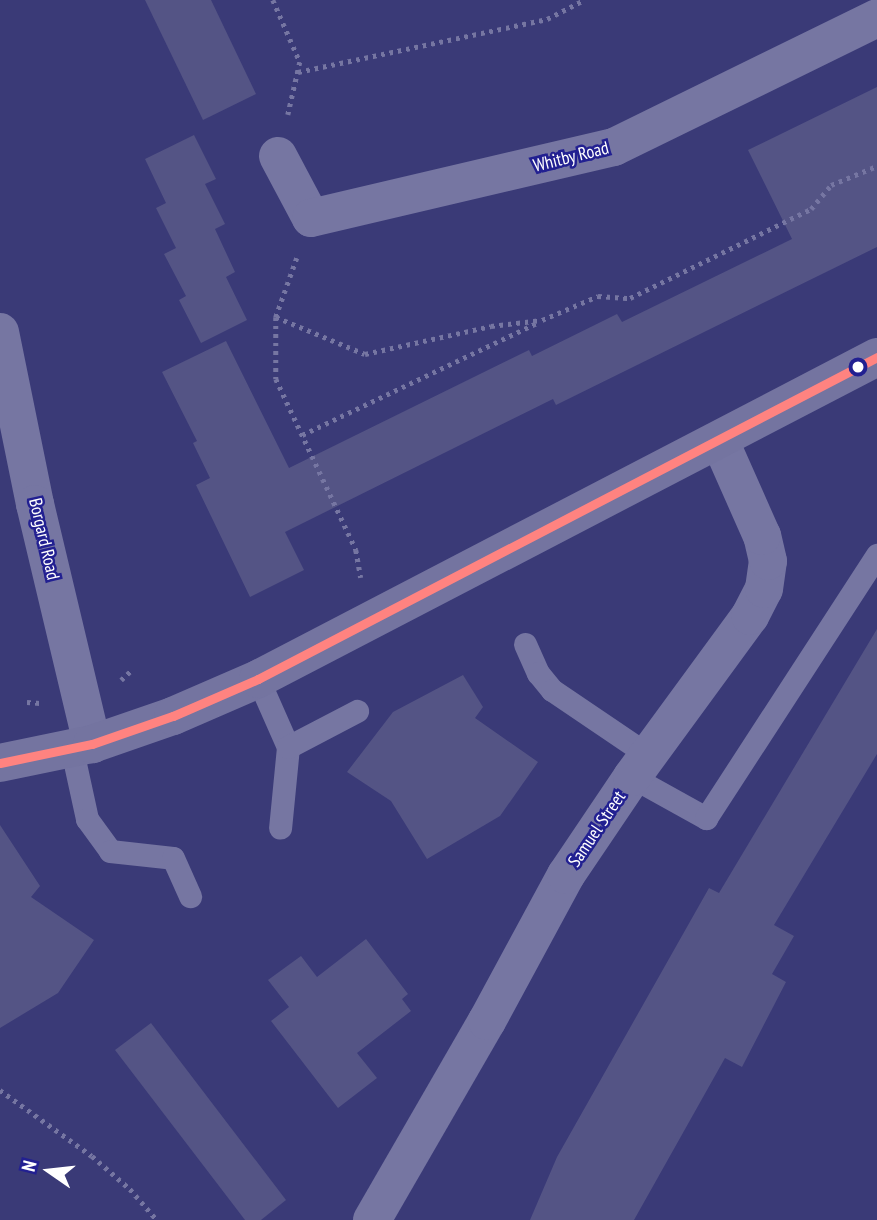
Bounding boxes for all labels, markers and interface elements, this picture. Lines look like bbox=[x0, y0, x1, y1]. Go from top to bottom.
street label: Whitby Road bbox=[531, 137, 611, 177]
unlabelled marker bbox=[851, 360, 865, 374]
street label: Borgard Road bbox=[24, 496, 64, 582]
street label: Samuel Street bbox=[564, 787, 630, 871]
north arrow bbox=[14, 1136, 84, 1206]
text: N bbox=[16, 1158, 42, 1174]

